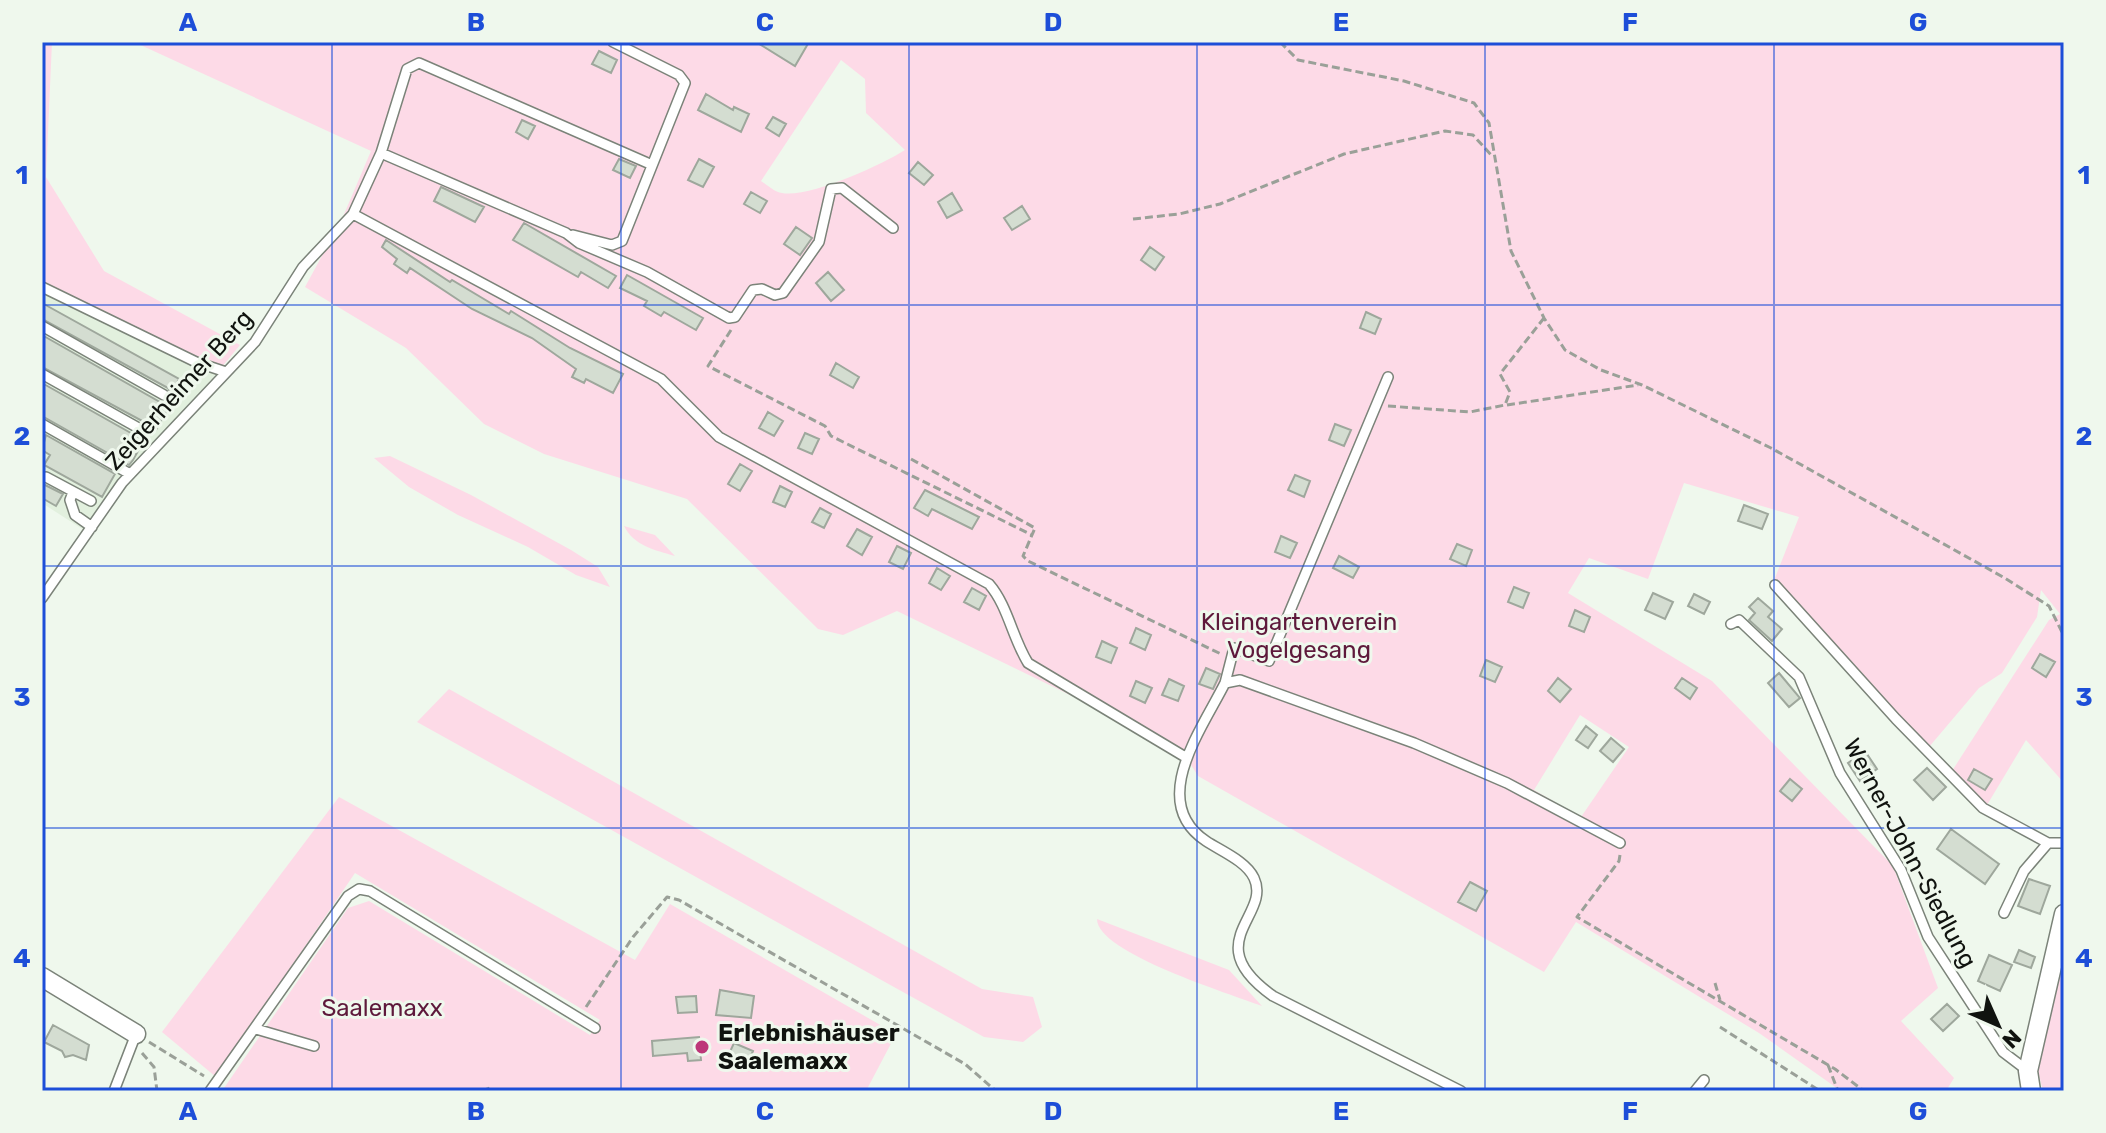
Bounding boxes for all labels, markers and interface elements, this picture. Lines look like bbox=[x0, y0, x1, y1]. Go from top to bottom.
text: A bbox=[179, 7, 198, 38]
text: B bbox=[467, 7, 485, 38]
text: C bbox=[756, 7, 774, 38]
text: D bbox=[1044, 7, 1062, 38]
text: E bbox=[1333, 7, 1349, 38]
text: F bbox=[1622, 7, 1638, 38]
text: G bbox=[1909, 7, 1927, 38]
text: 1 bbox=[16, 160, 28, 191]
text: 1 bbox=[2078, 160, 2090, 191]
street label: Zeigerheimer Berg bbox=[100, 304, 258, 476]
text: 2 bbox=[14, 421, 30, 452]
text: 2 bbox=[2076, 421, 2092, 452]
park label: Kleingartenverein Vogelgesang bbox=[1201, 608, 1397, 664]
text: 3 bbox=[13, 682, 31, 713]
text: 3 bbox=[2075, 682, 2093, 713]
street label: Werner-John-Siedlung bbox=[1838, 734, 1982, 972]
text: 4 bbox=[13, 943, 31, 974]
text: 4 bbox=[2075, 943, 2093, 974]
north arrow bbox=[1958, 985, 2038, 1065]
park label: Saalemaxx bbox=[321, 994, 443, 1022]
place label: Erlebnishäuser Saalemaxx bbox=[718, 1019, 900, 1075]
text: N bbox=[1997, 1024, 2027, 1054]
marker: Erlebnishäuser Saalemaxx bbox=[693, 1038, 711, 1056]
text: A bbox=[179, 1096, 198, 1127]
text: B bbox=[467, 1096, 485, 1127]
text: C bbox=[756, 1096, 774, 1127]
text: D bbox=[1044, 1096, 1062, 1127]
text: E bbox=[1333, 1096, 1349, 1127]
text: F bbox=[1622, 1096, 1638, 1127]
text: G bbox=[1909, 1096, 1927, 1127]

